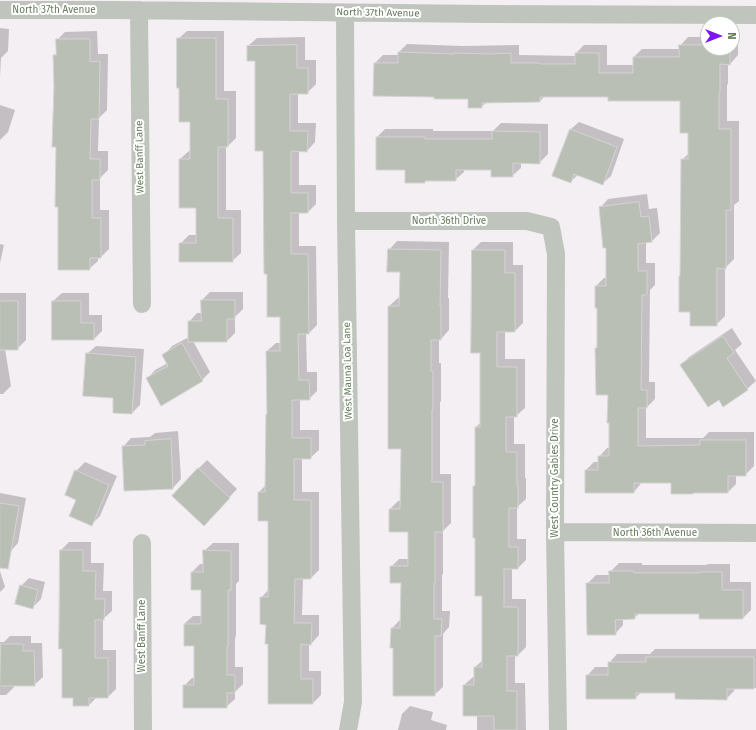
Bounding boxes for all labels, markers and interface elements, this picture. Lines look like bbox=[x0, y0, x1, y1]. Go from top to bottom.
street label: North 37th Avenue bbox=[12, 4, 96, 16]
street label: North 37th Avenue bbox=[336, 6, 420, 20]
north arrow bbox=[700, 16, 740, 56]
text: N bbox=[725, 32, 738, 40]
street label: West Banff Lane bbox=[133, 120, 147, 194]
street label: North 36th Drive bbox=[412, 215, 486, 227]
street label: West Mauna Loa Lane bbox=[341, 322, 355, 420]
street label: West Country Gables Drive bbox=[549, 418, 561, 538]
street label: North 36th Avenue bbox=[613, 527, 697, 539]
street label: West Banff Lane bbox=[136, 600, 148, 672]

